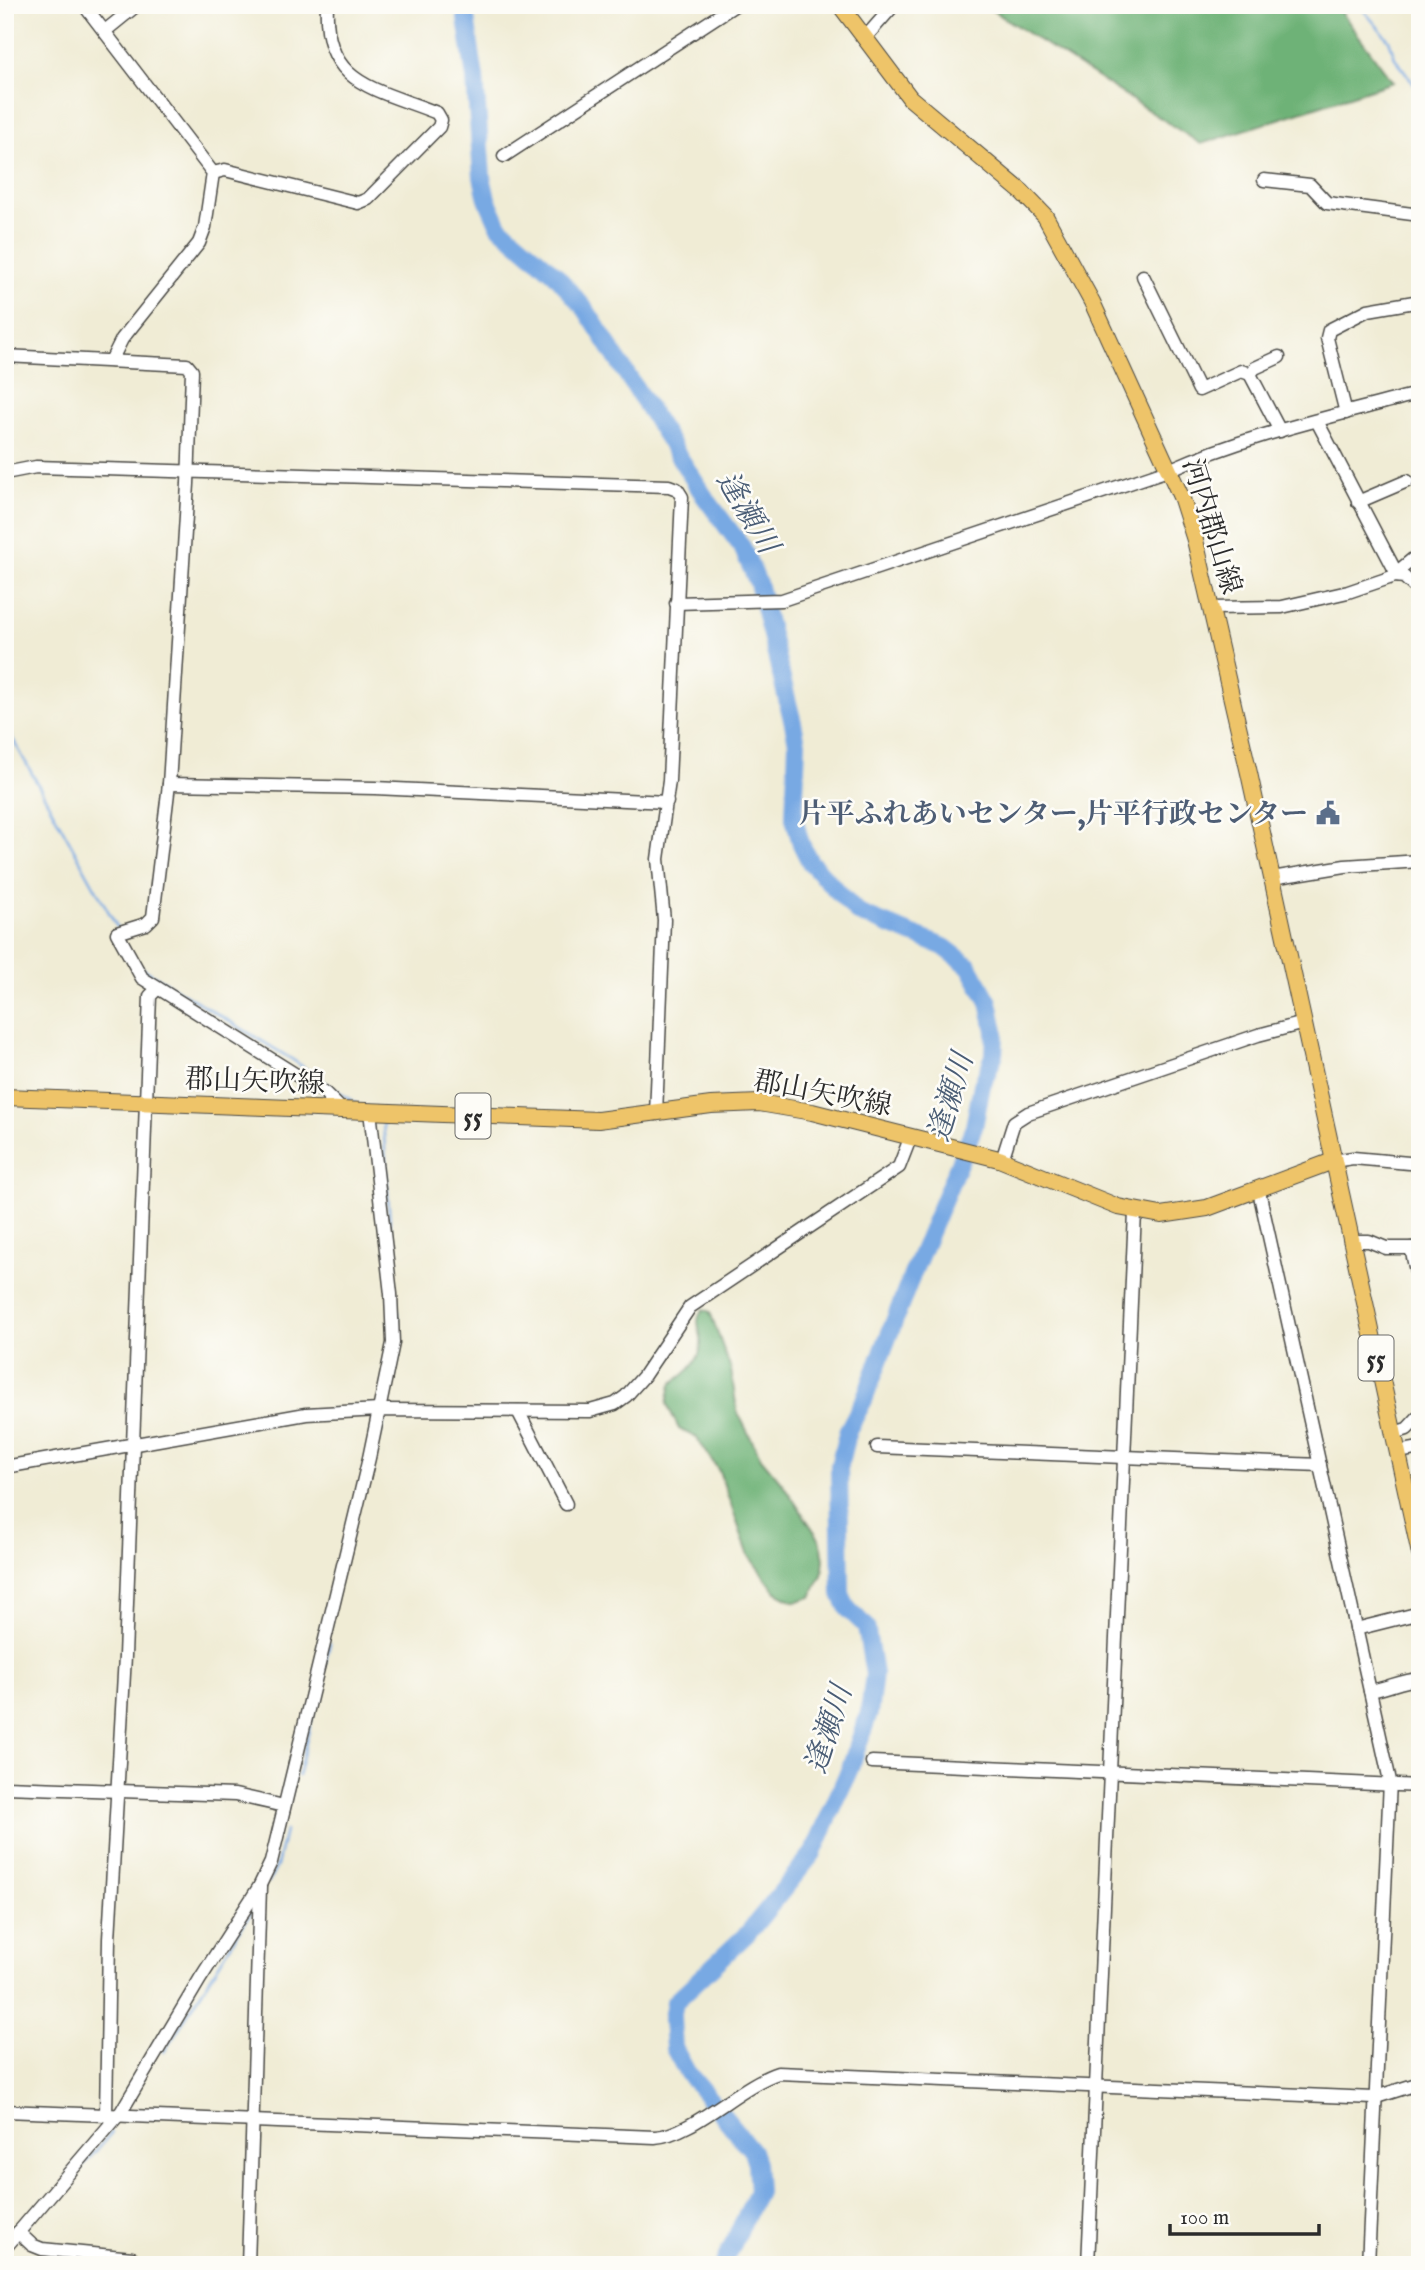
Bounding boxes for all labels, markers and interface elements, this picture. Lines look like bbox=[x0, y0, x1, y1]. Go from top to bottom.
street label: 河内郡山線 bbox=[1173, 455, 1248, 599]
water label: 逢瀬川 bbox=[707, 465, 787, 564]
place label: 片平ふれあいセンター,片平行政センター bbox=[799, 798, 1308, 833]
public building icon: 片平ふれあいセンター,片平行政センター bbox=[1314, 799, 1342, 827]
water label: 逢瀬川 bbox=[921, 1046, 984, 1146]
street label: 郡山矢吹線 bbox=[184, 1063, 325, 1102]
street label: 郡山矢吹線 bbox=[750, 1064, 895, 1125]
road number: 55 bbox=[456, 1093, 490, 1138]
road number: 55 bbox=[1358, 1336, 1394, 1380]
water label: 逢瀬川 bbox=[798, 1678, 863, 1778]
scale bar bbox=[1170, 2193, 1318, 2237]
text: 100 m bbox=[1180, 2205, 1229, 2232]

